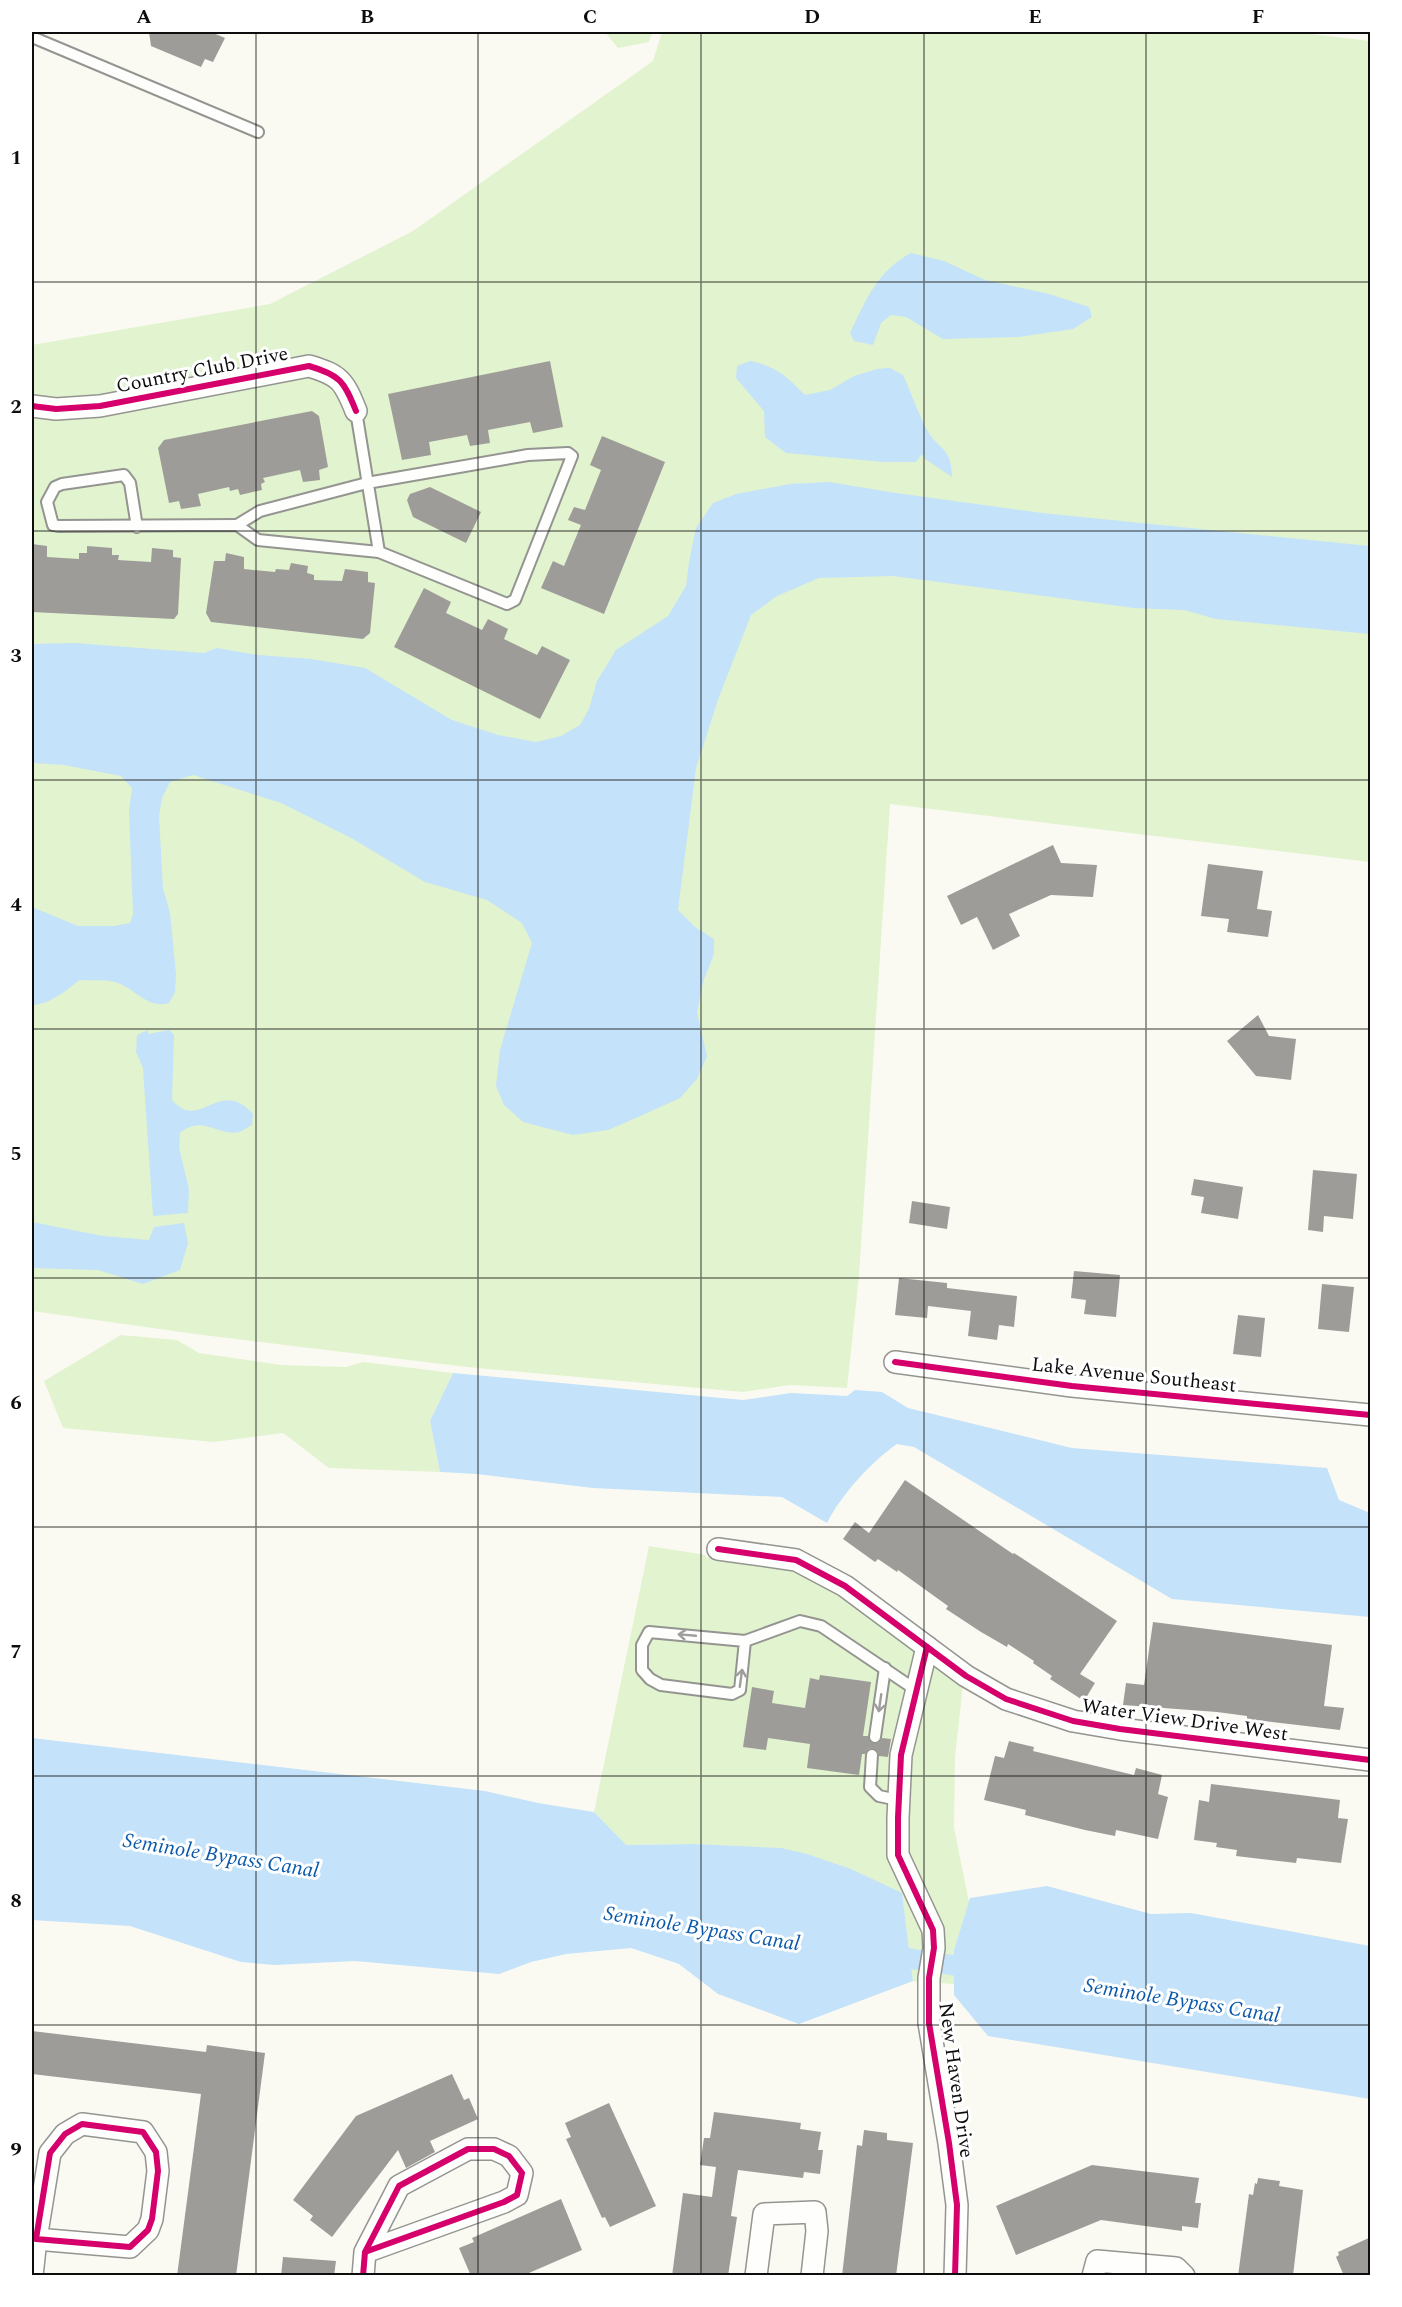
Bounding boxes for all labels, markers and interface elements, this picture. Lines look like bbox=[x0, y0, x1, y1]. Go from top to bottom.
text: A bbox=[136, 2, 152, 32]
text: B bbox=[360, 2, 374, 32]
text: C bbox=[583, 2, 597, 32]
text: D bbox=[804, 2, 820, 32]
text: E bbox=[1028, 2, 1042, 32]
text: F bbox=[1252, 2, 1264, 32]
text: 1 bbox=[10, 143, 22, 173]
street label: Country Club Drive bbox=[114, 339, 291, 401]
text: 2 bbox=[10, 392, 22, 422]
text: 3 bbox=[10, 641, 22, 671]
text: 4 bbox=[10, 890, 22, 920]
text: 5 bbox=[10, 1139, 22, 1169]
street label: Lake Avenue Southeast bbox=[1030, 1349, 1238, 1401]
text: 6 bbox=[10, 1388, 22, 1418]
one-way arrow bbox=[678, 1629, 698, 1640]
text: 7 bbox=[10, 1637, 22, 1667]
one-way arrow bbox=[736, 1669, 747, 1688]
street label: Water View Drive West bbox=[1080, 1691, 1290, 1749]
one-way arrow bbox=[874, 1692, 885, 1712]
water label: Seminole Bypass Canal bbox=[121, 1825, 322, 1887]
text: 8 bbox=[10, 1886, 22, 1916]
water label: Seminole Bypass Canal bbox=[602, 1898, 803, 1960]
water label: Seminole Bypass Canal bbox=[1082, 1970, 1283, 2032]
street label: New Haven Drive bbox=[930, 2001, 982, 2160]
text: 9 bbox=[10, 2135, 22, 2165]

